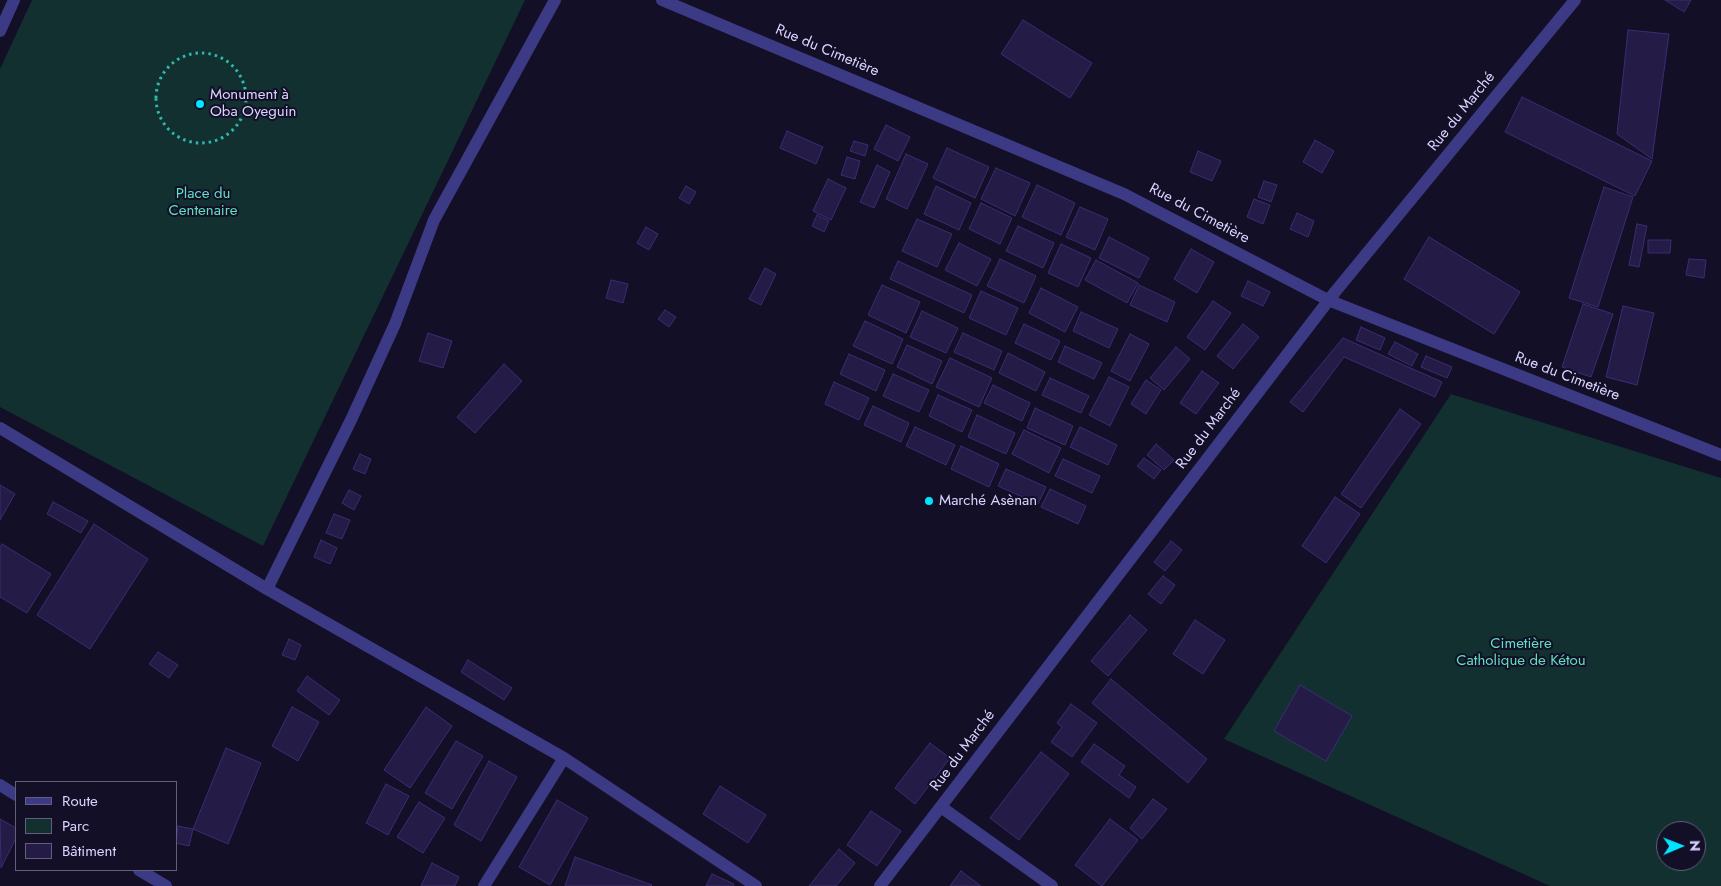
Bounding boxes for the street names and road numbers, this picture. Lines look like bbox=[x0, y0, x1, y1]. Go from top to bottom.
street label: Rue du Cimetière bbox=[772, 21, 882, 81]
street label: Rue du Marché bbox=[1425, 69, 1499, 155]
street label: Rue du Cimetière bbox=[1146, 180, 1252, 248]
street label: Rue du Cimetière bbox=[1512, 349, 1622, 405]
street label: Rue du Marché bbox=[1173, 385, 1245, 473]
street label: Rue du Marché bbox=[927, 707, 999, 795]

